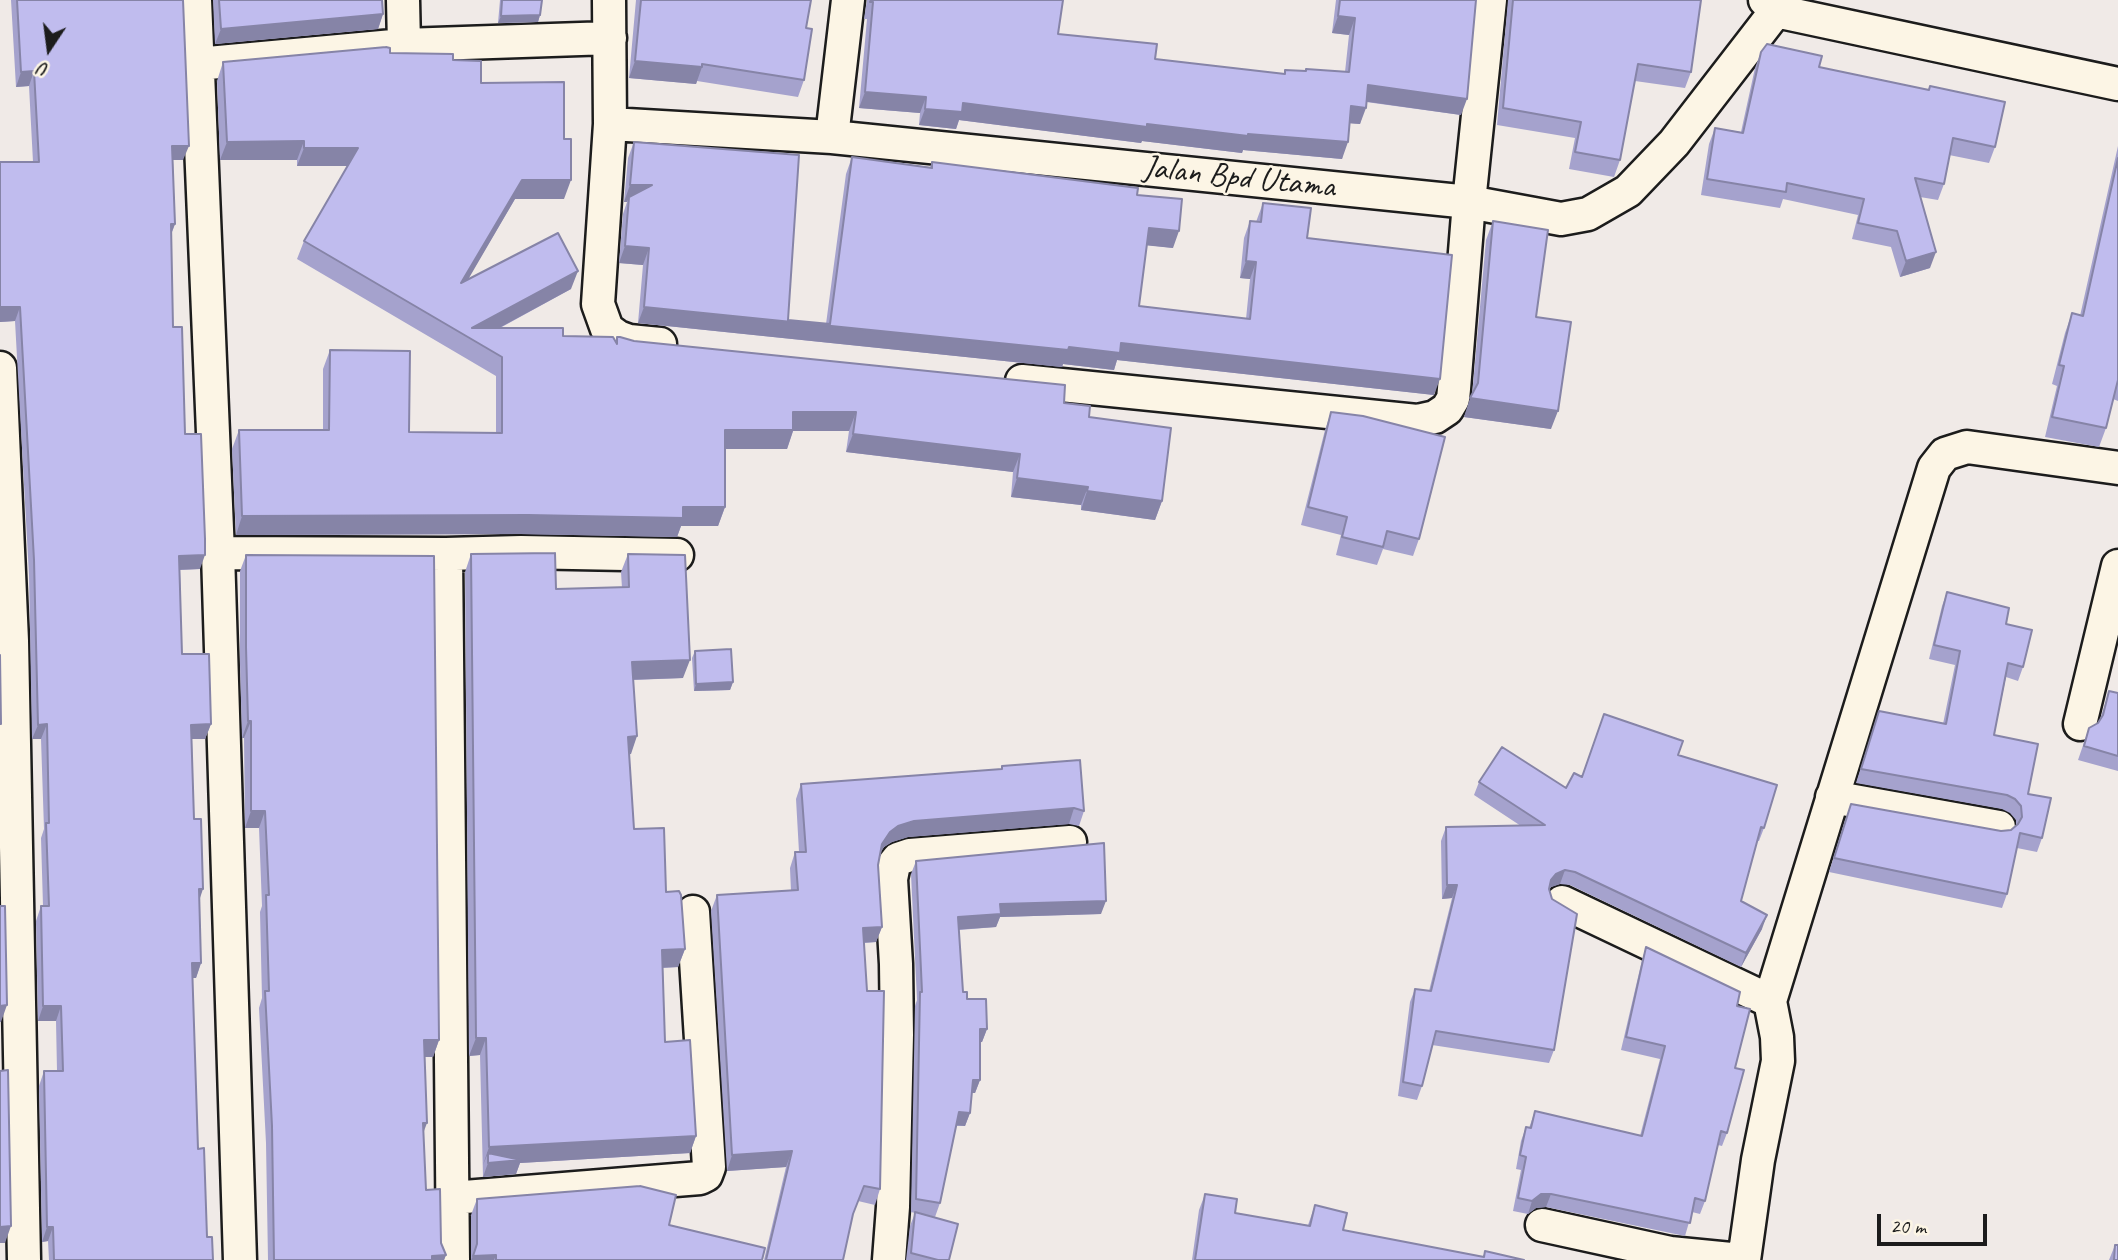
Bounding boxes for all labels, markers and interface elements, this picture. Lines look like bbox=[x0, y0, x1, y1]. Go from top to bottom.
north arrow bbox=[14, 14, 84, 84]
text: U bbox=[37, 57, 51, 82]
street label: Jalan Bpd Utama bbox=[1141, 148, 1337, 208]
scale bar bbox=[1880, 1200, 1990, 1244]
text: 20 m bbox=[1890, 1213, 1926, 1239]

